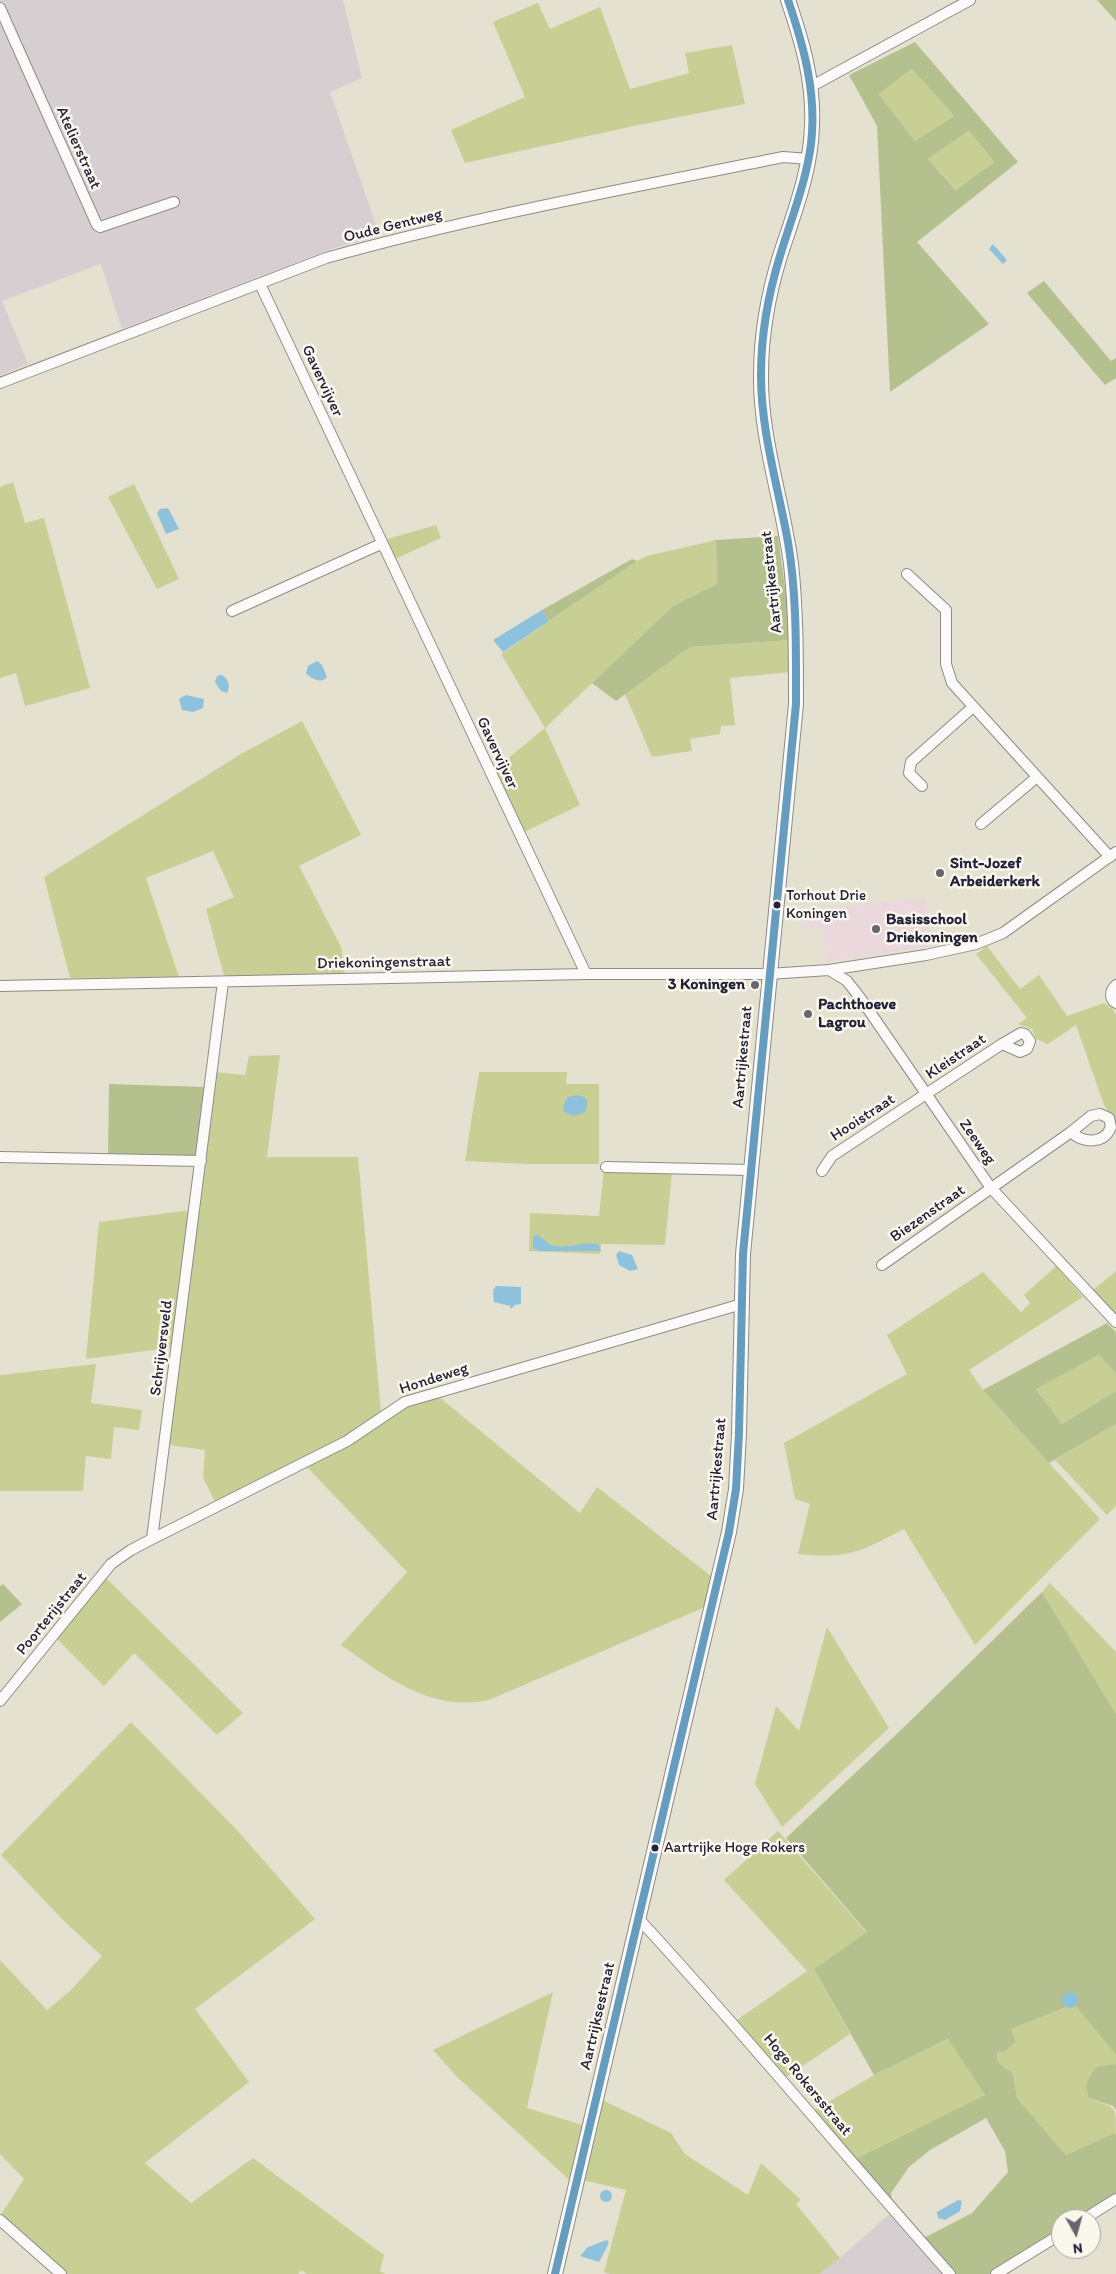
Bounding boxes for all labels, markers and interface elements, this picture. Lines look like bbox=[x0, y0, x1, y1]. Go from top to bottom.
street label: Atelierstraat bbox=[51, 104, 105, 192]
street label: Oude Gentweg bbox=[342, 204, 444, 248]
street label: Gavervijver bbox=[297, 342, 347, 420]
street label: Aartrijkestraat bbox=[757, 530, 787, 634]
street label: Gavervijver bbox=[472, 714, 522, 792]
place label: Sint-Jozef Arbeiderkerk bbox=[950, 854, 1040, 892]
marker: Sint-Jozef Arbeiderkerk bbox=[934, 867, 946, 879]
place label: Torhout Drie Koningen bbox=[786, 887, 866, 922]
marker: Torhout Drie Koningen bbox=[772, 900, 782, 910]
place label: Basisschool Driekoningen bbox=[886, 910, 978, 948]
marker: Basisschool Driekoningen bbox=[870, 923, 882, 935]
street label: Driekoningenstraat bbox=[317, 952, 451, 974]
place label: 3 Koningen bbox=[668, 975, 745, 995]
marker: 3 Koningen bbox=[749, 979, 761, 991]
place label: Pachthoeve Lagrou bbox=[818, 995, 896, 1033]
street label: Aartrijkestraat bbox=[729, 1005, 757, 1109]
marker: Pachthoeve Lagrou bbox=[802, 1008, 814, 1020]
street label: Kleistraat bbox=[922, 1030, 990, 1084]
street label: Hooistraat bbox=[827, 1090, 899, 1146]
street label: Zeeweg bbox=[954, 1116, 1000, 1168]
street label: Biezenstraat bbox=[887, 1181, 969, 1247]
street label: Schrijversveld bbox=[147, 1299, 177, 1397]
street label: Hondeweg bbox=[397, 1359, 471, 1399]
street label: Aartrijkestraat bbox=[703, 1417, 731, 1521]
street label: Poorterijstraat bbox=[13, 1569, 91, 1659]
place label: Aartrijke Hoge Rokers bbox=[664, 1839, 805, 1857]
marker: Aartrijke Hoge Rokers bbox=[650, 1843, 660, 1853]
street label: Aartrijksestraat bbox=[576, 1960, 620, 2072]
street label: Hoge Rokersstraat bbox=[759, 2030, 855, 2140]
north arrow bbox=[1051, 2209, 1101, 2259]
text: N bbox=[1072, 2239, 1084, 2257]

